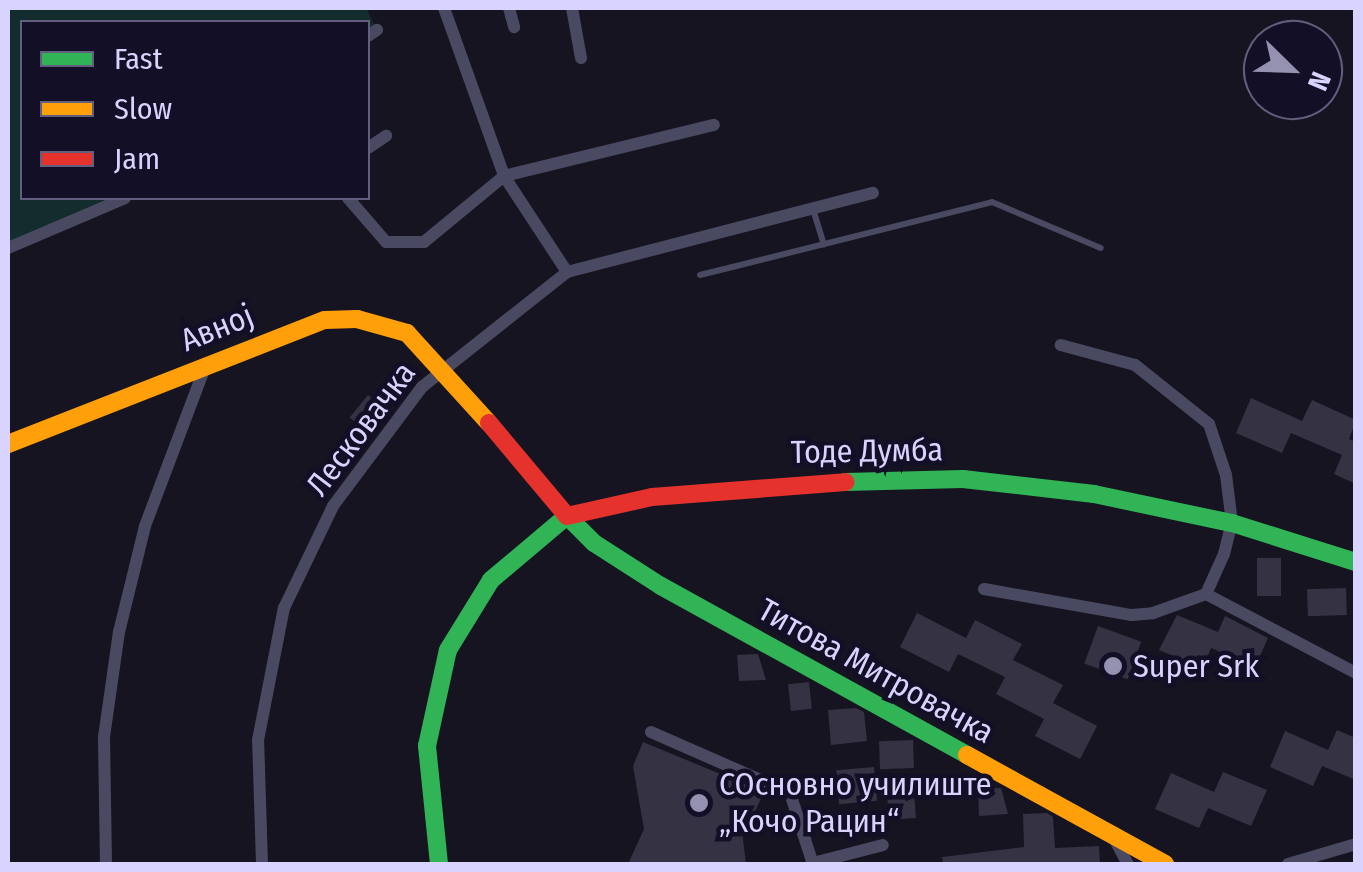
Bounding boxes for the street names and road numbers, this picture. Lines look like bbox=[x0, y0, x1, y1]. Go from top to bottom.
street label: Авној bbox=[175, 296, 259, 360]
street label: Лесковачка bbox=[298, 355, 424, 503]
street label: Тоде Думба bbox=[791, 430, 943, 472]
street label: Титова Митровачка bbox=[752, 590, 1000, 752]

